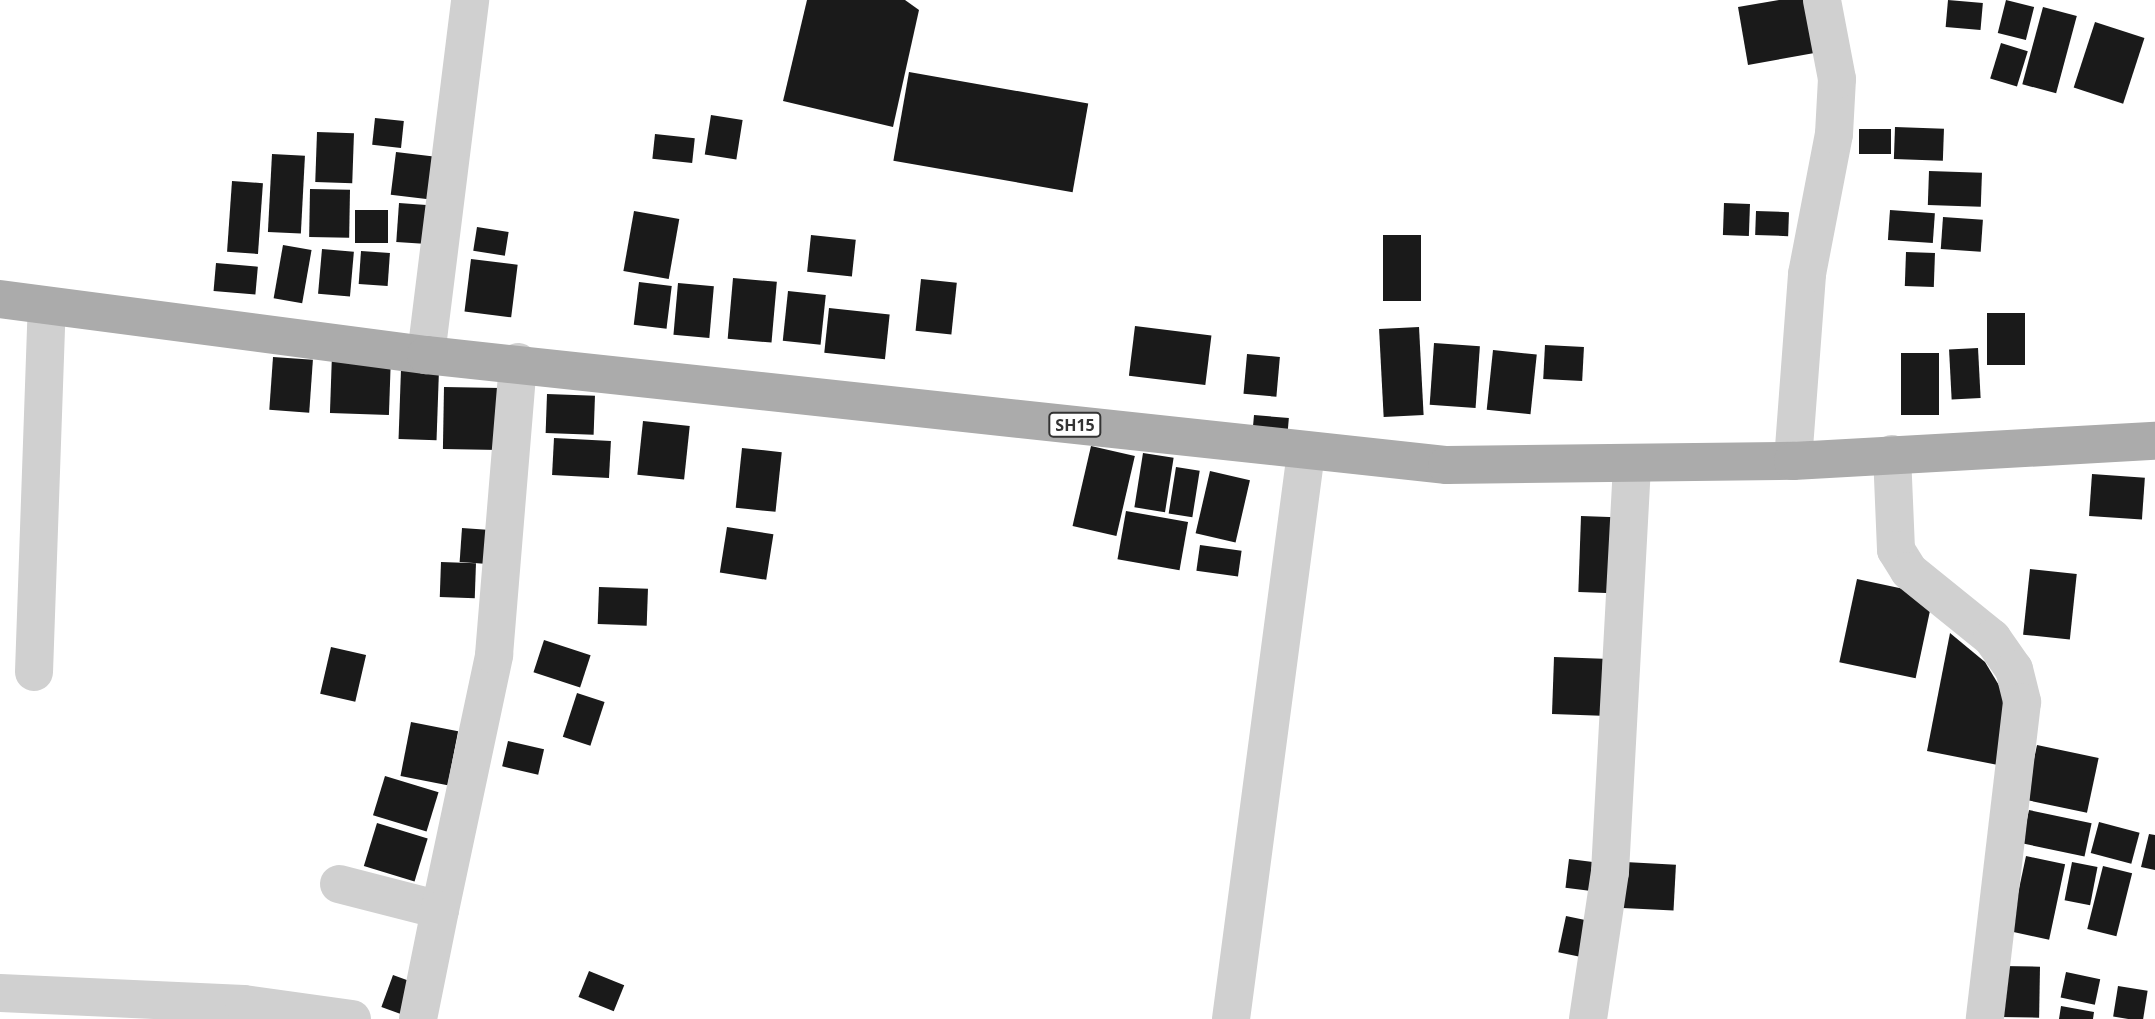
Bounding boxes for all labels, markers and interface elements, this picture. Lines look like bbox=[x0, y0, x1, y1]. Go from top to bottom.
road number: SH15 bbox=[1047, 412, 1103, 438]

